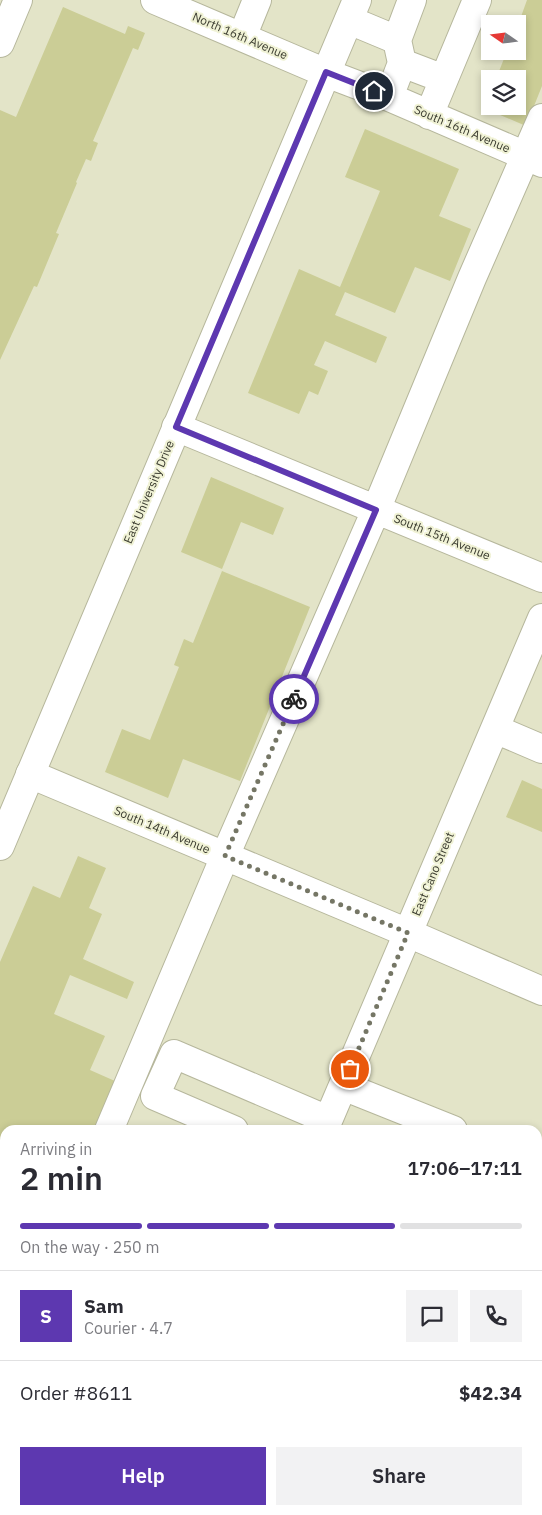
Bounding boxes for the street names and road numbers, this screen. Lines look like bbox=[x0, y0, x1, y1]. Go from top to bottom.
street label: North 16th Avenue bbox=[190, 9, 290, 62]
street label: South 16th Avenue bbox=[412, 102, 513, 156]
street label: East University Drive bbox=[120, 438, 177, 546]
street label: South 15th Avenue bbox=[392, 510, 493, 563]
street label: South 14th Avenue bbox=[112, 803, 213, 857]
street label: East Cano Street bbox=[408, 830, 457, 918]

